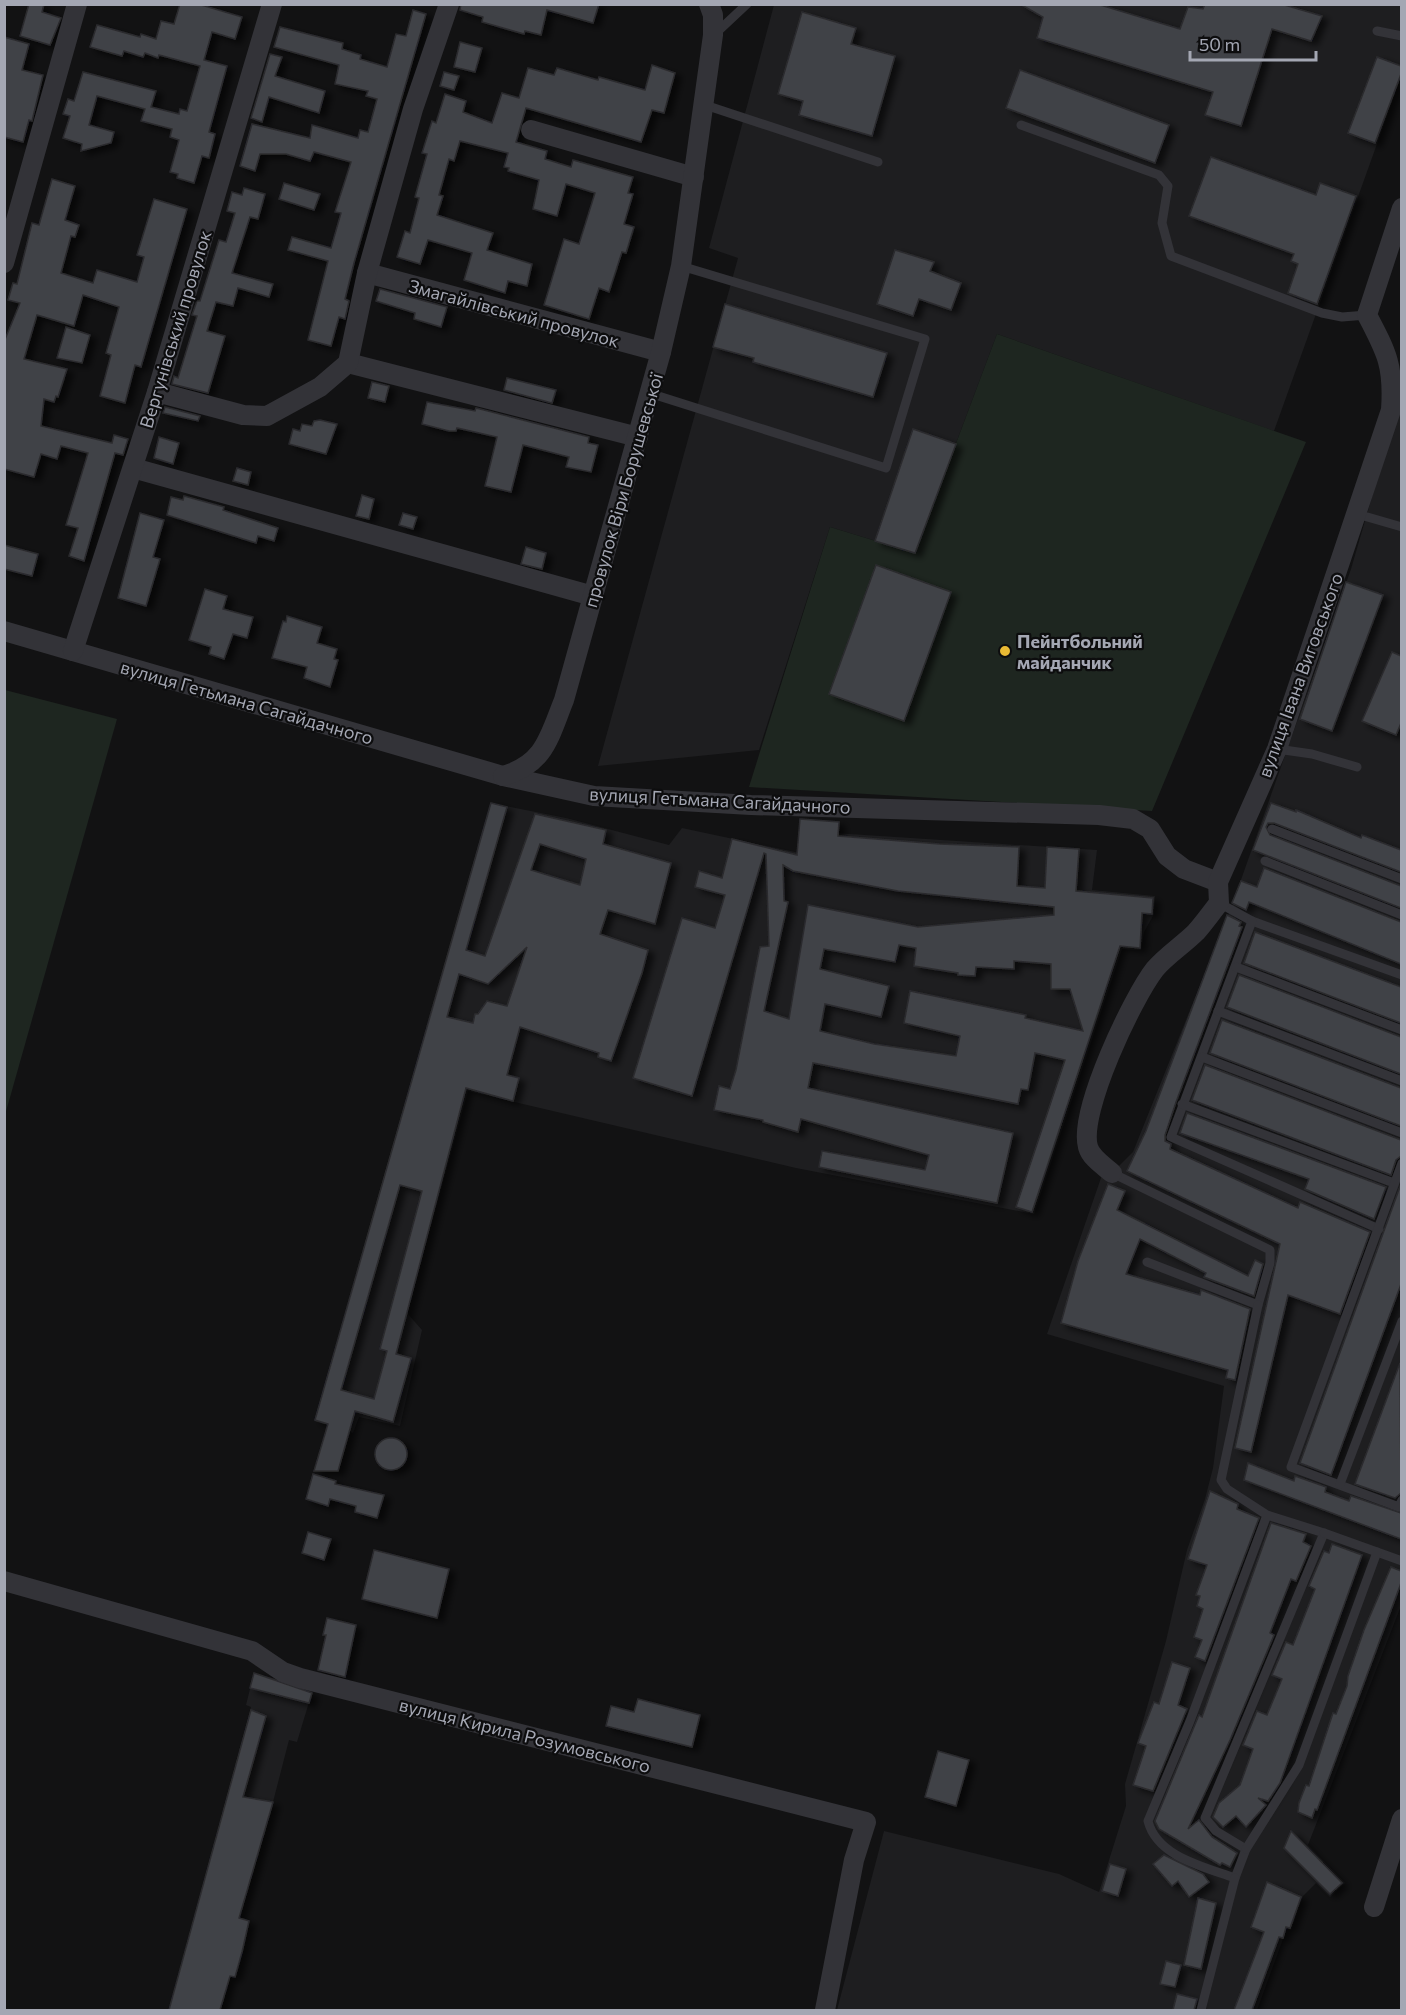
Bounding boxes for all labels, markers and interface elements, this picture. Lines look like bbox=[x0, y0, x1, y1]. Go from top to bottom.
scale bar bbox=[1190, 24, 1316, 62]
text: 50 m bbox=[1199, 33, 1240, 55]
street label: Вергунівський провулок bbox=[134, 227, 216, 431]
street label: Змагайлівський провулок bbox=[406, 274, 622, 352]
street label: провулок Віри Борушевської bbox=[579, 370, 667, 610]
street label: вулиця Івана Виговського bbox=[1253, 570, 1347, 780]
place label: Пейнтбольний майданчик bbox=[1017, 630, 1143, 673]
marker: Пейнтбольний майданчик bbox=[998, 644, 1012, 658]
street label: вулиця Гетьмана Сагайдачного bbox=[118, 655, 376, 749]
street label: вулиця Гетьмана Сагайдачного bbox=[589, 782, 851, 818]
street label: вулиця Кирила Розумовського bbox=[397, 1693, 653, 1777]

